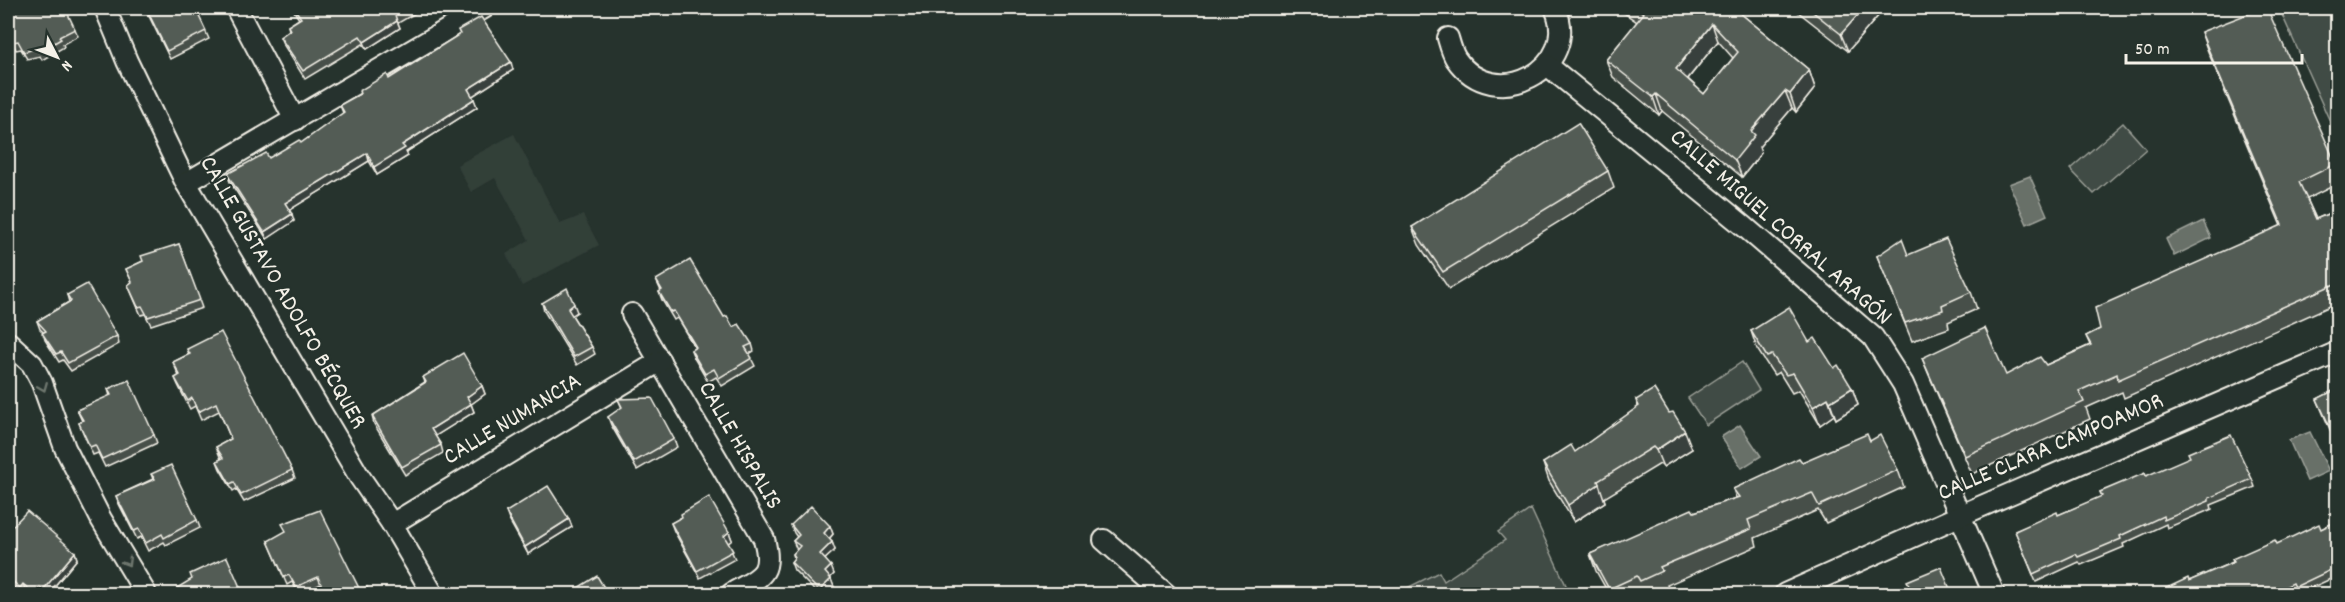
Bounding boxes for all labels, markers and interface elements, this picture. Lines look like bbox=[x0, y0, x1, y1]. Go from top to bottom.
north arrow bbox=[27, 27, 87, 87]
scale bar bbox=[2126, 27, 2302, 65]
text: 50 m bbox=[2135, 38, 2170, 63]
text: N bbox=[55, 55, 77, 76]
street label: CALLE MIGUEL CORRAL ARAGÓN bbox=[1661, 122, 1899, 334]
street label: CALLE GUSTAVO ADOLFO BÉCQUER bbox=[190, 150, 374, 436]
street label: CALLE NUMANCIA bbox=[437, 365, 589, 475]
street label: CALLE HISPALIS bbox=[688, 376, 790, 516]
one-way arrow bbox=[36, 381, 48, 392]
street label: CALLE CLARA CAMPOAMOR bbox=[1933, 385, 2169, 511]
one-way arrow bbox=[120, 556, 132, 566]

